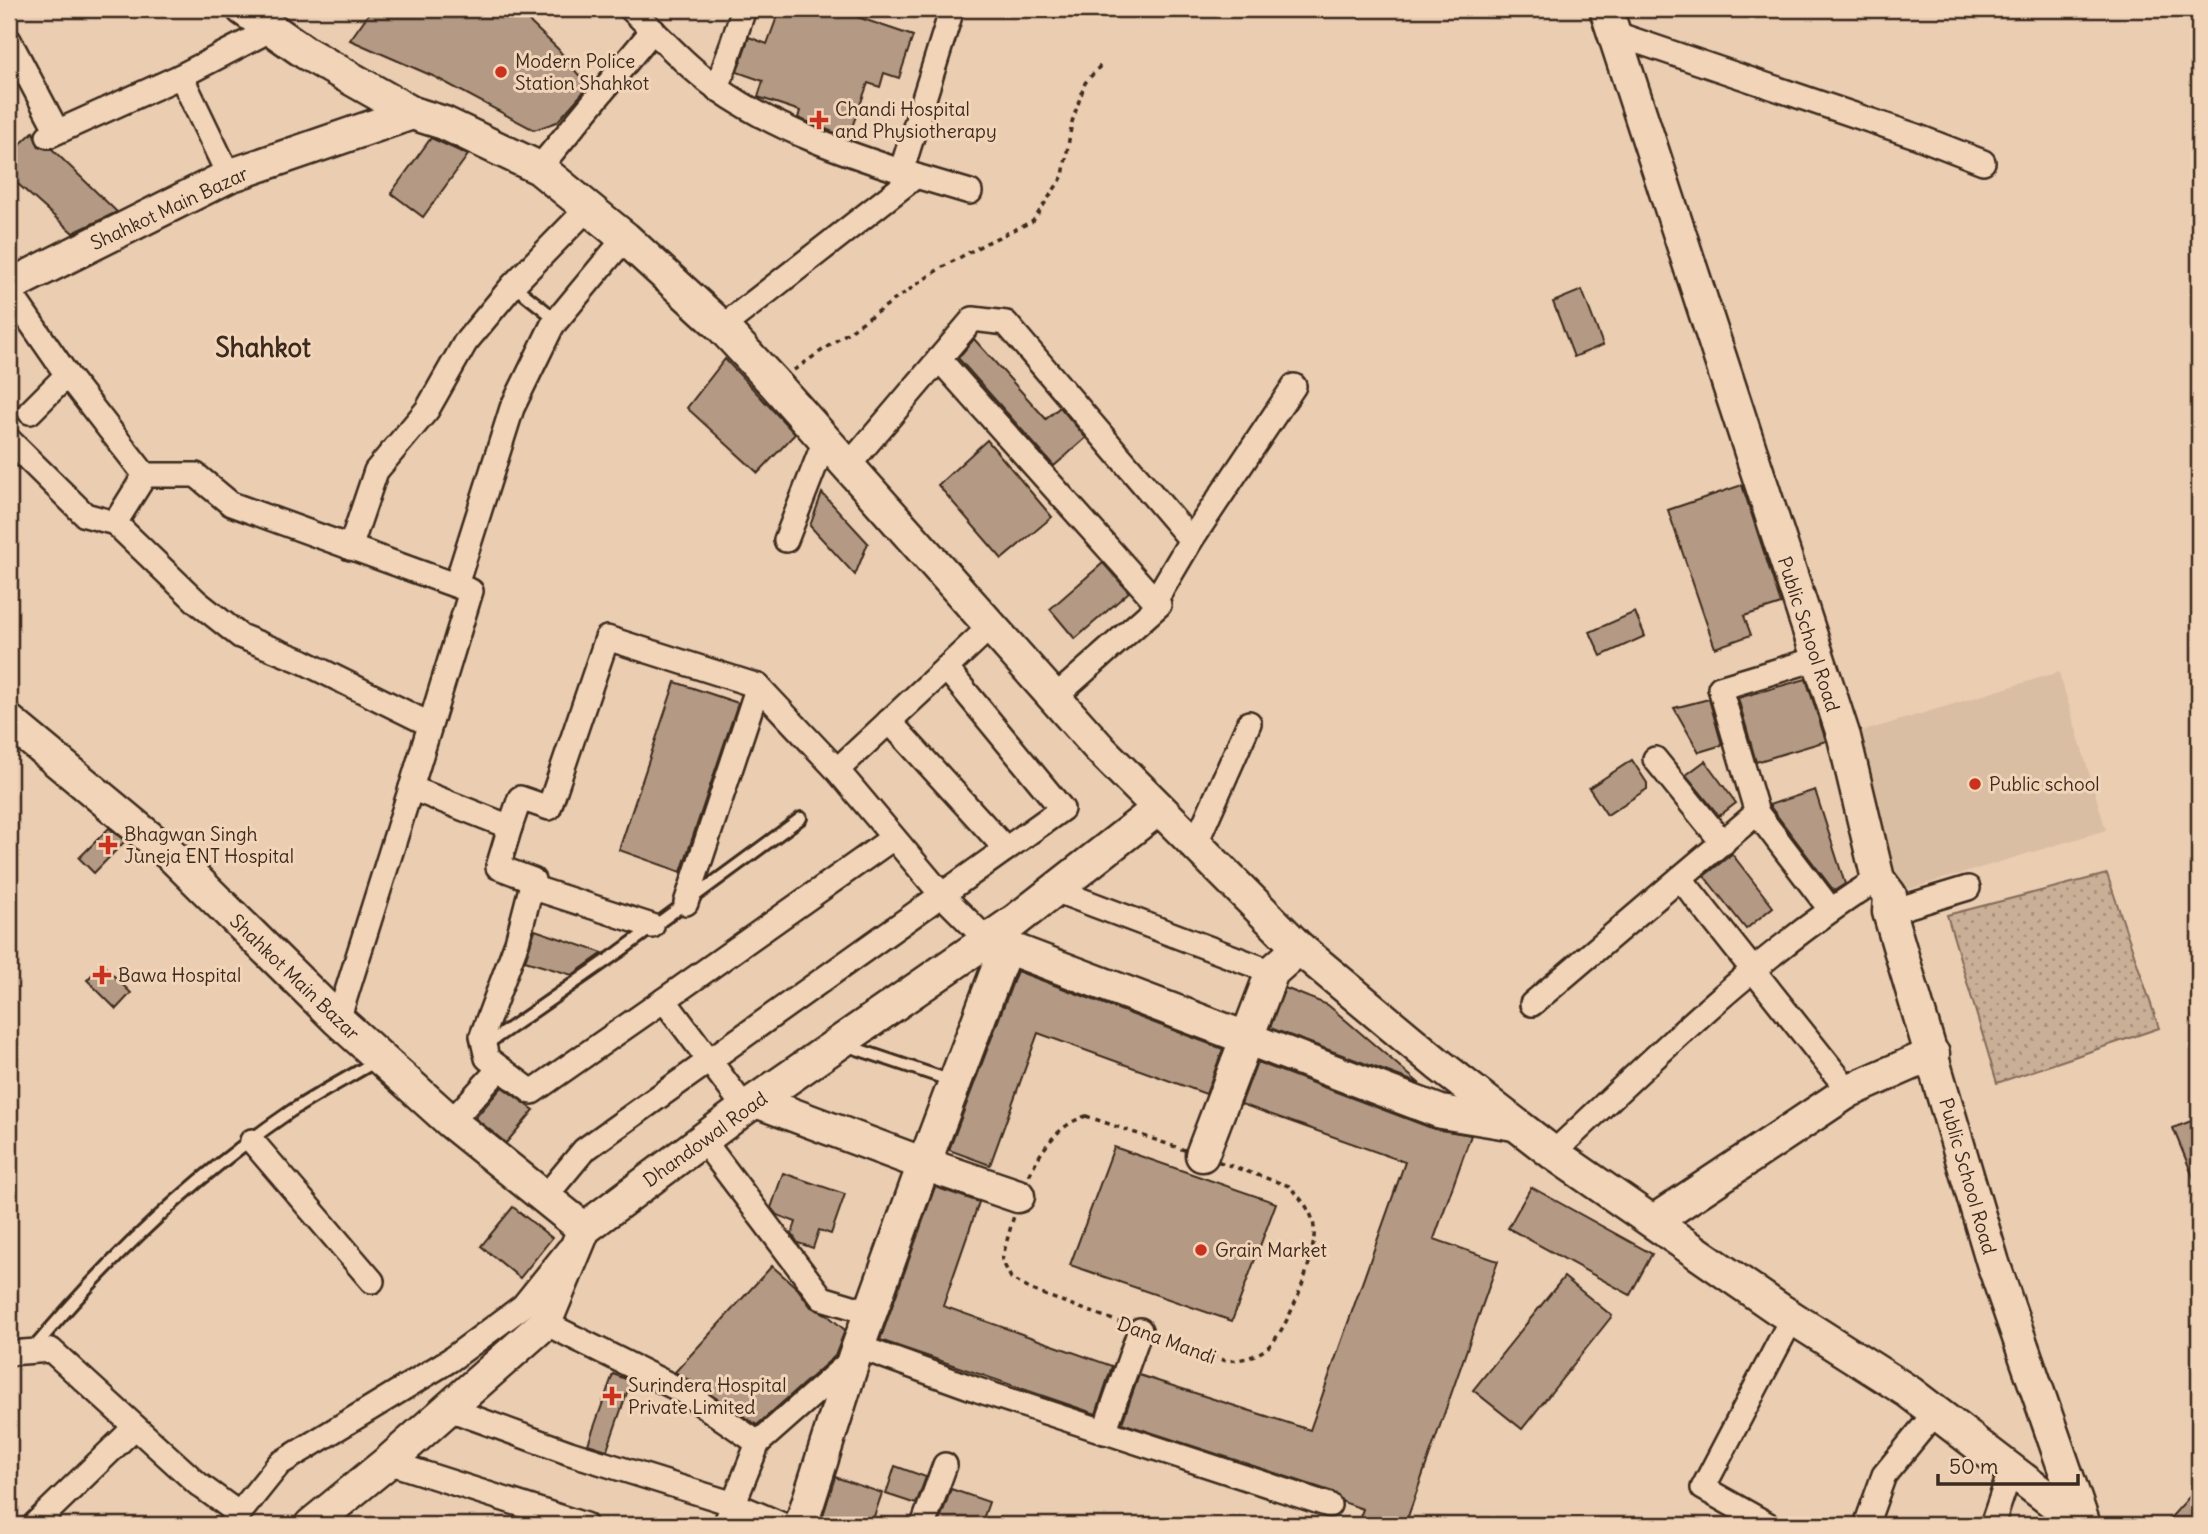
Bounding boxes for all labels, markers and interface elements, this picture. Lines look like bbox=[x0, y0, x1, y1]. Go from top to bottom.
place label: Modern Police Station Shahkot bbox=[515, 49, 649, 95]
marker: Modern Police Station Shahkot bbox=[493, 64, 509, 80]
place label: Chandi Hospital and Physiotherapy bbox=[835, 97, 997, 143]
marker: Chandi Hospital and Physiotherapy bbox=[809, 110, 829, 130]
street label: Shahkot Main Bazar bbox=[86, 161, 252, 255]
district label: Shahkot bbox=[215, 331, 311, 364]
street label: Public School Road bbox=[1773, 553, 1845, 715]
place label: Public school bbox=[1989, 772, 2100, 796]
marker: Public school bbox=[1967, 776, 1983, 792]
place label: Bhagwan Singh Juneja ENT Hospital bbox=[124, 822, 294, 868]
marker: Bhagwan Singh Juneja ENT Hospital bbox=[98, 835, 118, 855]
street label: Shahkot Main Bazar bbox=[225, 909, 365, 1045]
place label: Bawa Hospital bbox=[118, 963, 241, 987]
marker: Bawa Hospital bbox=[92, 965, 112, 985]
street label: Dhandowal Road bbox=[638, 1086, 772, 1192]
street label: Public School Road bbox=[1934, 1095, 2002, 1257]
place label: Grain Market bbox=[1215, 1238, 1327, 1262]
marker: Grain Market bbox=[1193, 1242, 1209, 1258]
street label: Dana Mandi bbox=[1114, 1311, 1220, 1369]
place label: Surindera Hospital Private Limited bbox=[628, 1373, 786, 1419]
marker: Surindera Hospital Private Limited bbox=[602, 1386, 622, 1406]
scale bar bbox=[1938, 1443, 2078, 1487]
text: 50 m bbox=[1949, 1453, 1998, 1480]

